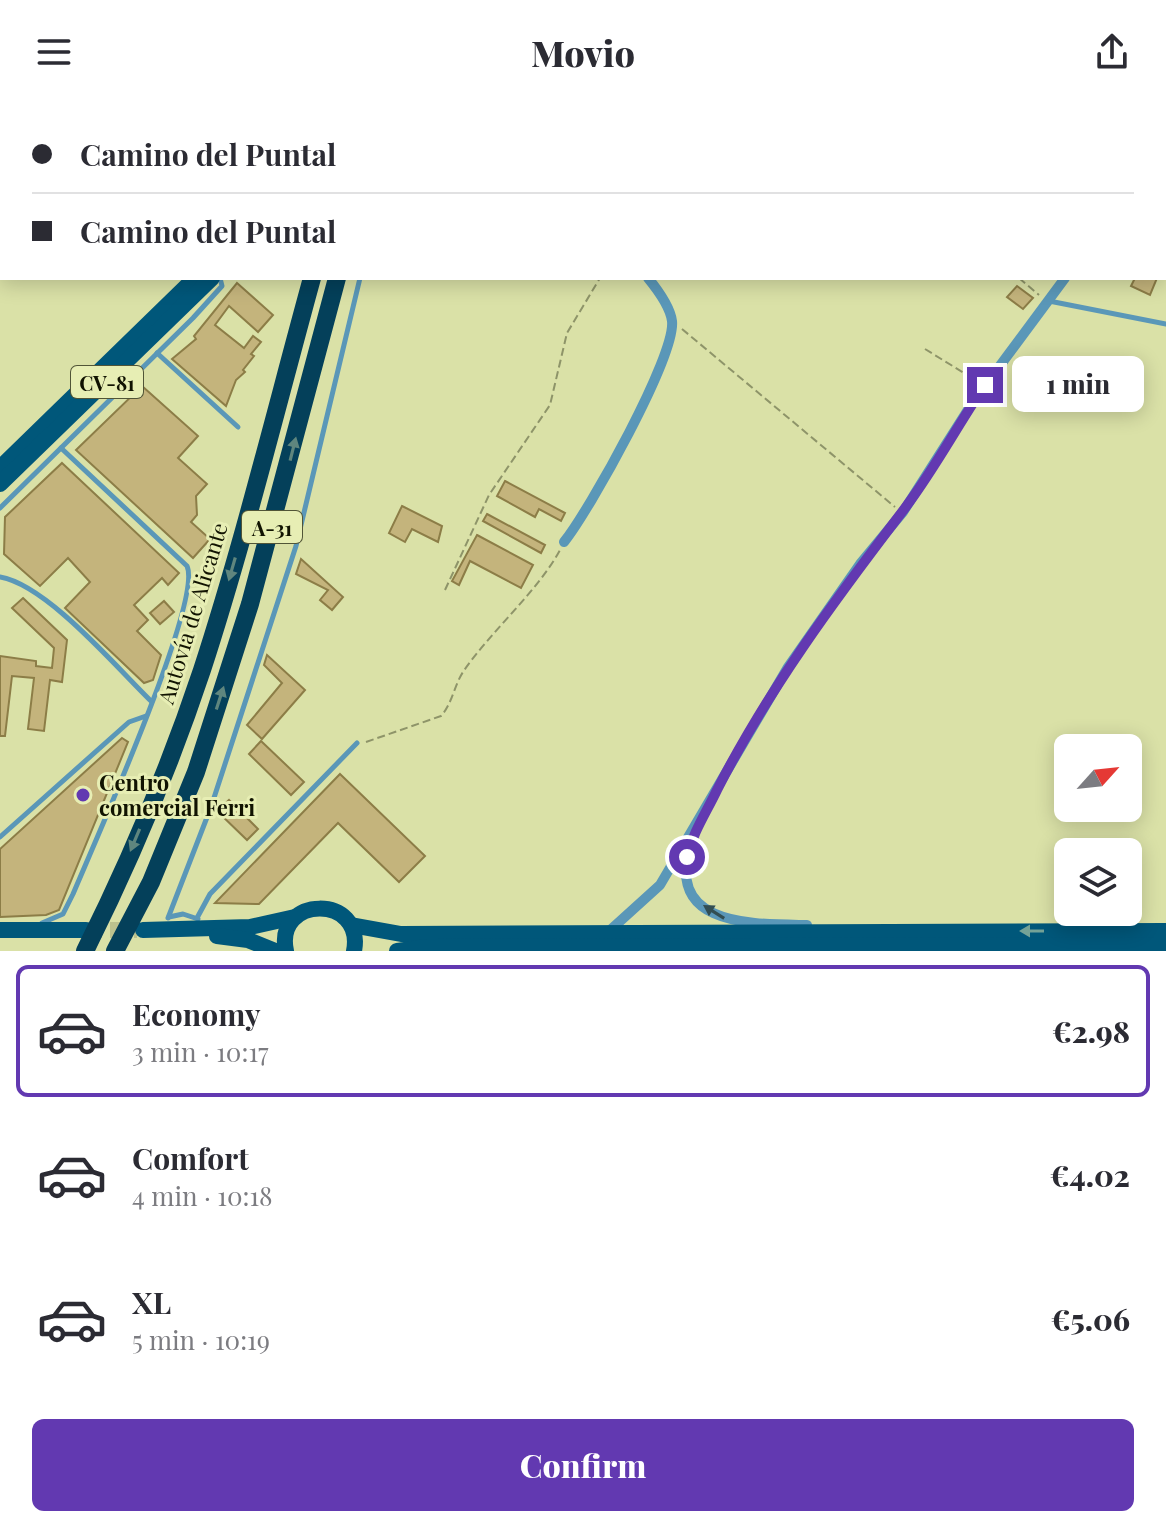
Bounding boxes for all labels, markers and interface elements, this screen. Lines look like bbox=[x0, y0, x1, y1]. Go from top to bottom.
text: Movio bbox=[531, 28, 635, 76]
icon: menu bbox=[32, 30, 76, 74]
icon: share bbox=[1090, 30, 1134, 74]
text: Camino del Puntal bbox=[80, 134, 336, 174]
text: Camino del Puntal bbox=[80, 211, 336, 251]
callout: 1 min bbox=[1013, 357, 1145, 413]
road number: CV-81 bbox=[71, 366, 143, 398]
text: 1 min bbox=[1046, 366, 1110, 401]
route end bbox=[967, 367, 1003, 403]
one-way arrow bbox=[287, 436, 300, 461]
road number: A-31 bbox=[242, 511, 302, 543]
street label: Autovía de Alicante bbox=[150, 519, 234, 708]
one-way arrow bbox=[226, 557, 238, 582]
one-way arrow bbox=[214, 686, 227, 710]
north arrow bbox=[1054, 734, 1142, 822]
map controls bbox=[1054, 734, 1142, 926]
place label: Centro comercial Ferri bbox=[99, 767, 255, 822]
marker: Centro comercial Ferri bbox=[74, 786, 92, 804]
one-way arrow bbox=[129, 828, 142, 852]
button: layers bbox=[1054, 838, 1142, 926]
route start bbox=[669, 839, 705, 875]
one-way arrow bbox=[703, 905, 724, 920]
one-way arrow bbox=[1019, 925, 1044, 937]
text: Economy bbox=[132, 994, 261, 1034]
icon: car bbox=[36, 995, 108, 1067]
text: €2.98 bbox=[1052, 1011, 1130, 1051]
text: 3 min · 10:17 bbox=[132, 1034, 269, 1069]
text: Comfort bbox=[132, 1138, 249, 1178]
icon: car bbox=[36, 1139, 108, 1211]
text: €4.02 bbox=[1050, 1155, 1130, 1195]
text: 4 min · 10:18 bbox=[132, 1178, 273, 1213]
text: XL bbox=[132, 1282, 171, 1322]
icon: car bbox=[36, 1283, 108, 1355]
text: €5.06 bbox=[1051, 1299, 1130, 1339]
text: 5 min · 10:19 bbox=[132, 1322, 270, 1357]
button: Confirm bbox=[32, 1419, 1134, 1511]

